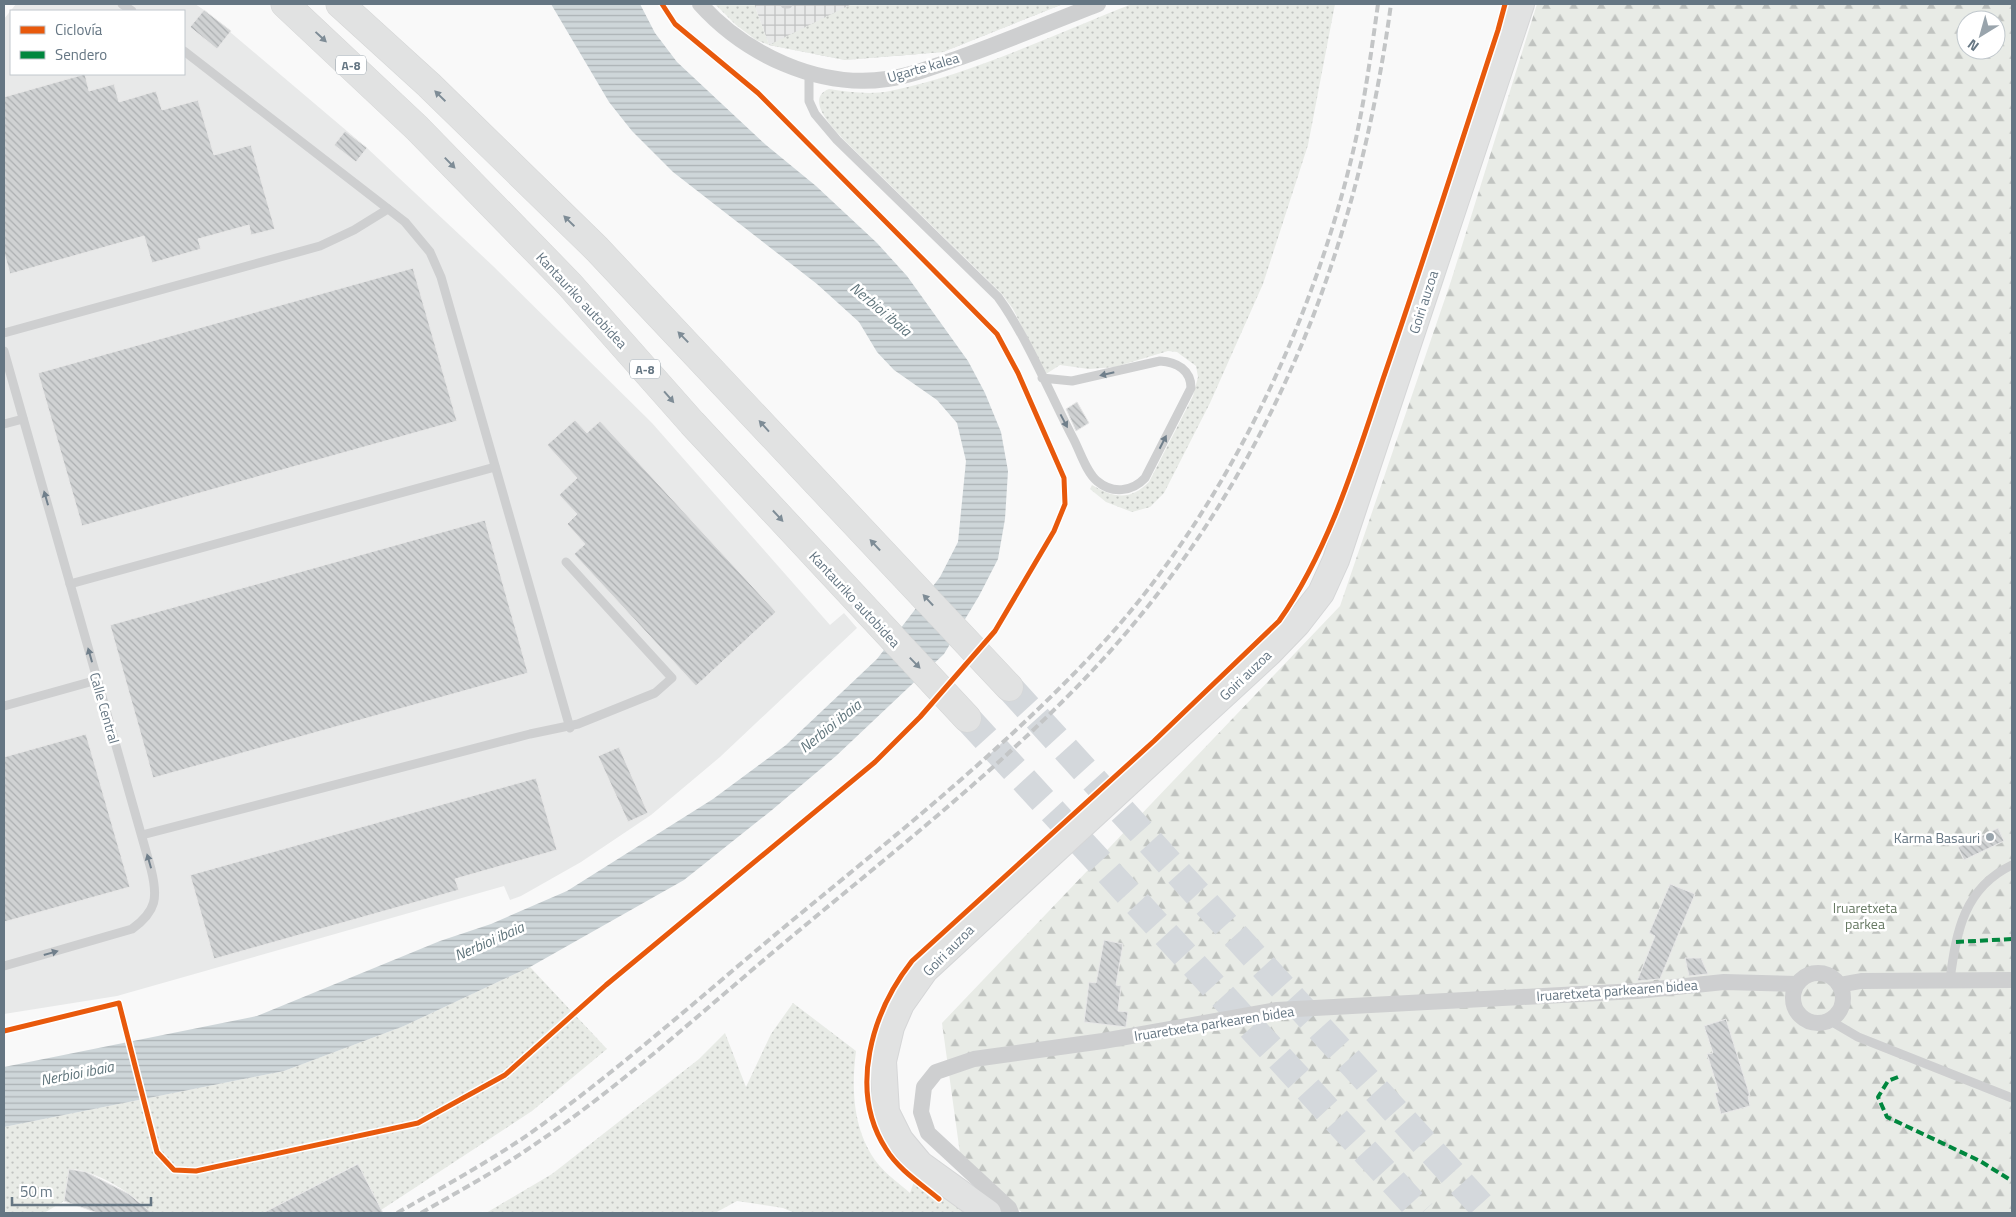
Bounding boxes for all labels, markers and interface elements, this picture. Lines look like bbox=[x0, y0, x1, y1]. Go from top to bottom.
legend bbox=[10, 10, 185, 75]
north arrow bbox=[1956, 10, 2006, 60]
text: Ciclovía bbox=[55, 18, 103, 41]
one-way arrow bbox=[314, 31, 326, 43]
text: N bbox=[1963, 34, 1983, 57]
text: Sendero bbox=[55, 43, 107, 66]
street label: Ugarte kalea bbox=[885, 47, 961, 87]
road number: A-8 bbox=[336, 56, 366, 74]
one-way arrow bbox=[434, 90, 446, 102]
one-way arrow bbox=[444, 156, 456, 168]
one-way arrow bbox=[563, 215, 575, 227]
street label: Kantauriko autobidea bbox=[532, 247, 632, 353]
street label: Goiri auzoa bbox=[1403, 268, 1443, 336]
water label: Nerbioi ibaia bbox=[845, 276, 918, 343]
one-way arrow bbox=[677, 332, 689, 344]
road number: A-8 bbox=[630, 359, 660, 378]
one-way arrow bbox=[1100, 370, 1115, 378]
one-way arrow bbox=[663, 390, 675, 402]
one-way arrow bbox=[1060, 414, 1068, 428]
one-way arrow bbox=[758, 420, 770, 432]
one-way arrow bbox=[1159, 435, 1167, 450]
one-way arrow bbox=[41, 491, 49, 506]
one-way arrow bbox=[773, 510, 784, 523]
one-way arrow bbox=[869, 539, 881, 551]
street label: Kantauriko autobidea bbox=[805, 546, 905, 652]
one-way arrow bbox=[922, 594, 934, 606]
street label: Goiri auzoa bbox=[1214, 645, 1276, 705]
one-way arrow bbox=[86, 647, 94, 662]
one-way arrow bbox=[909, 656, 921, 668]
street label: Calle Central bbox=[85, 670, 125, 746]
water label: Nerbioi ibaia bbox=[794, 693, 867, 758]
place label: Karma Basauri bbox=[1894, 827, 1980, 848]
marker: Karma Basauri bbox=[1984, 831, 1996, 843]
one-way arrow bbox=[145, 854, 153, 869]
park label: Iruaretxeta parkea bbox=[1833, 897, 1897, 934]
water label: Nerbioi ibaia bbox=[450, 915, 529, 967]
street label: Goiri auzoa bbox=[918, 920, 978, 980]
one-way arrow bbox=[43, 949, 58, 957]
street label: Iruaretxeta parkearen bidea bbox=[1536, 974, 1698, 1006]
street label: Iruaretxeta parkearen bidea bbox=[1132, 1000, 1296, 1046]
water label: Nerbioi ibaia bbox=[38, 1054, 117, 1091]
scale bar bbox=[12, 1174, 151, 1206]
text: 50 m bbox=[20, 1180, 53, 1203]

